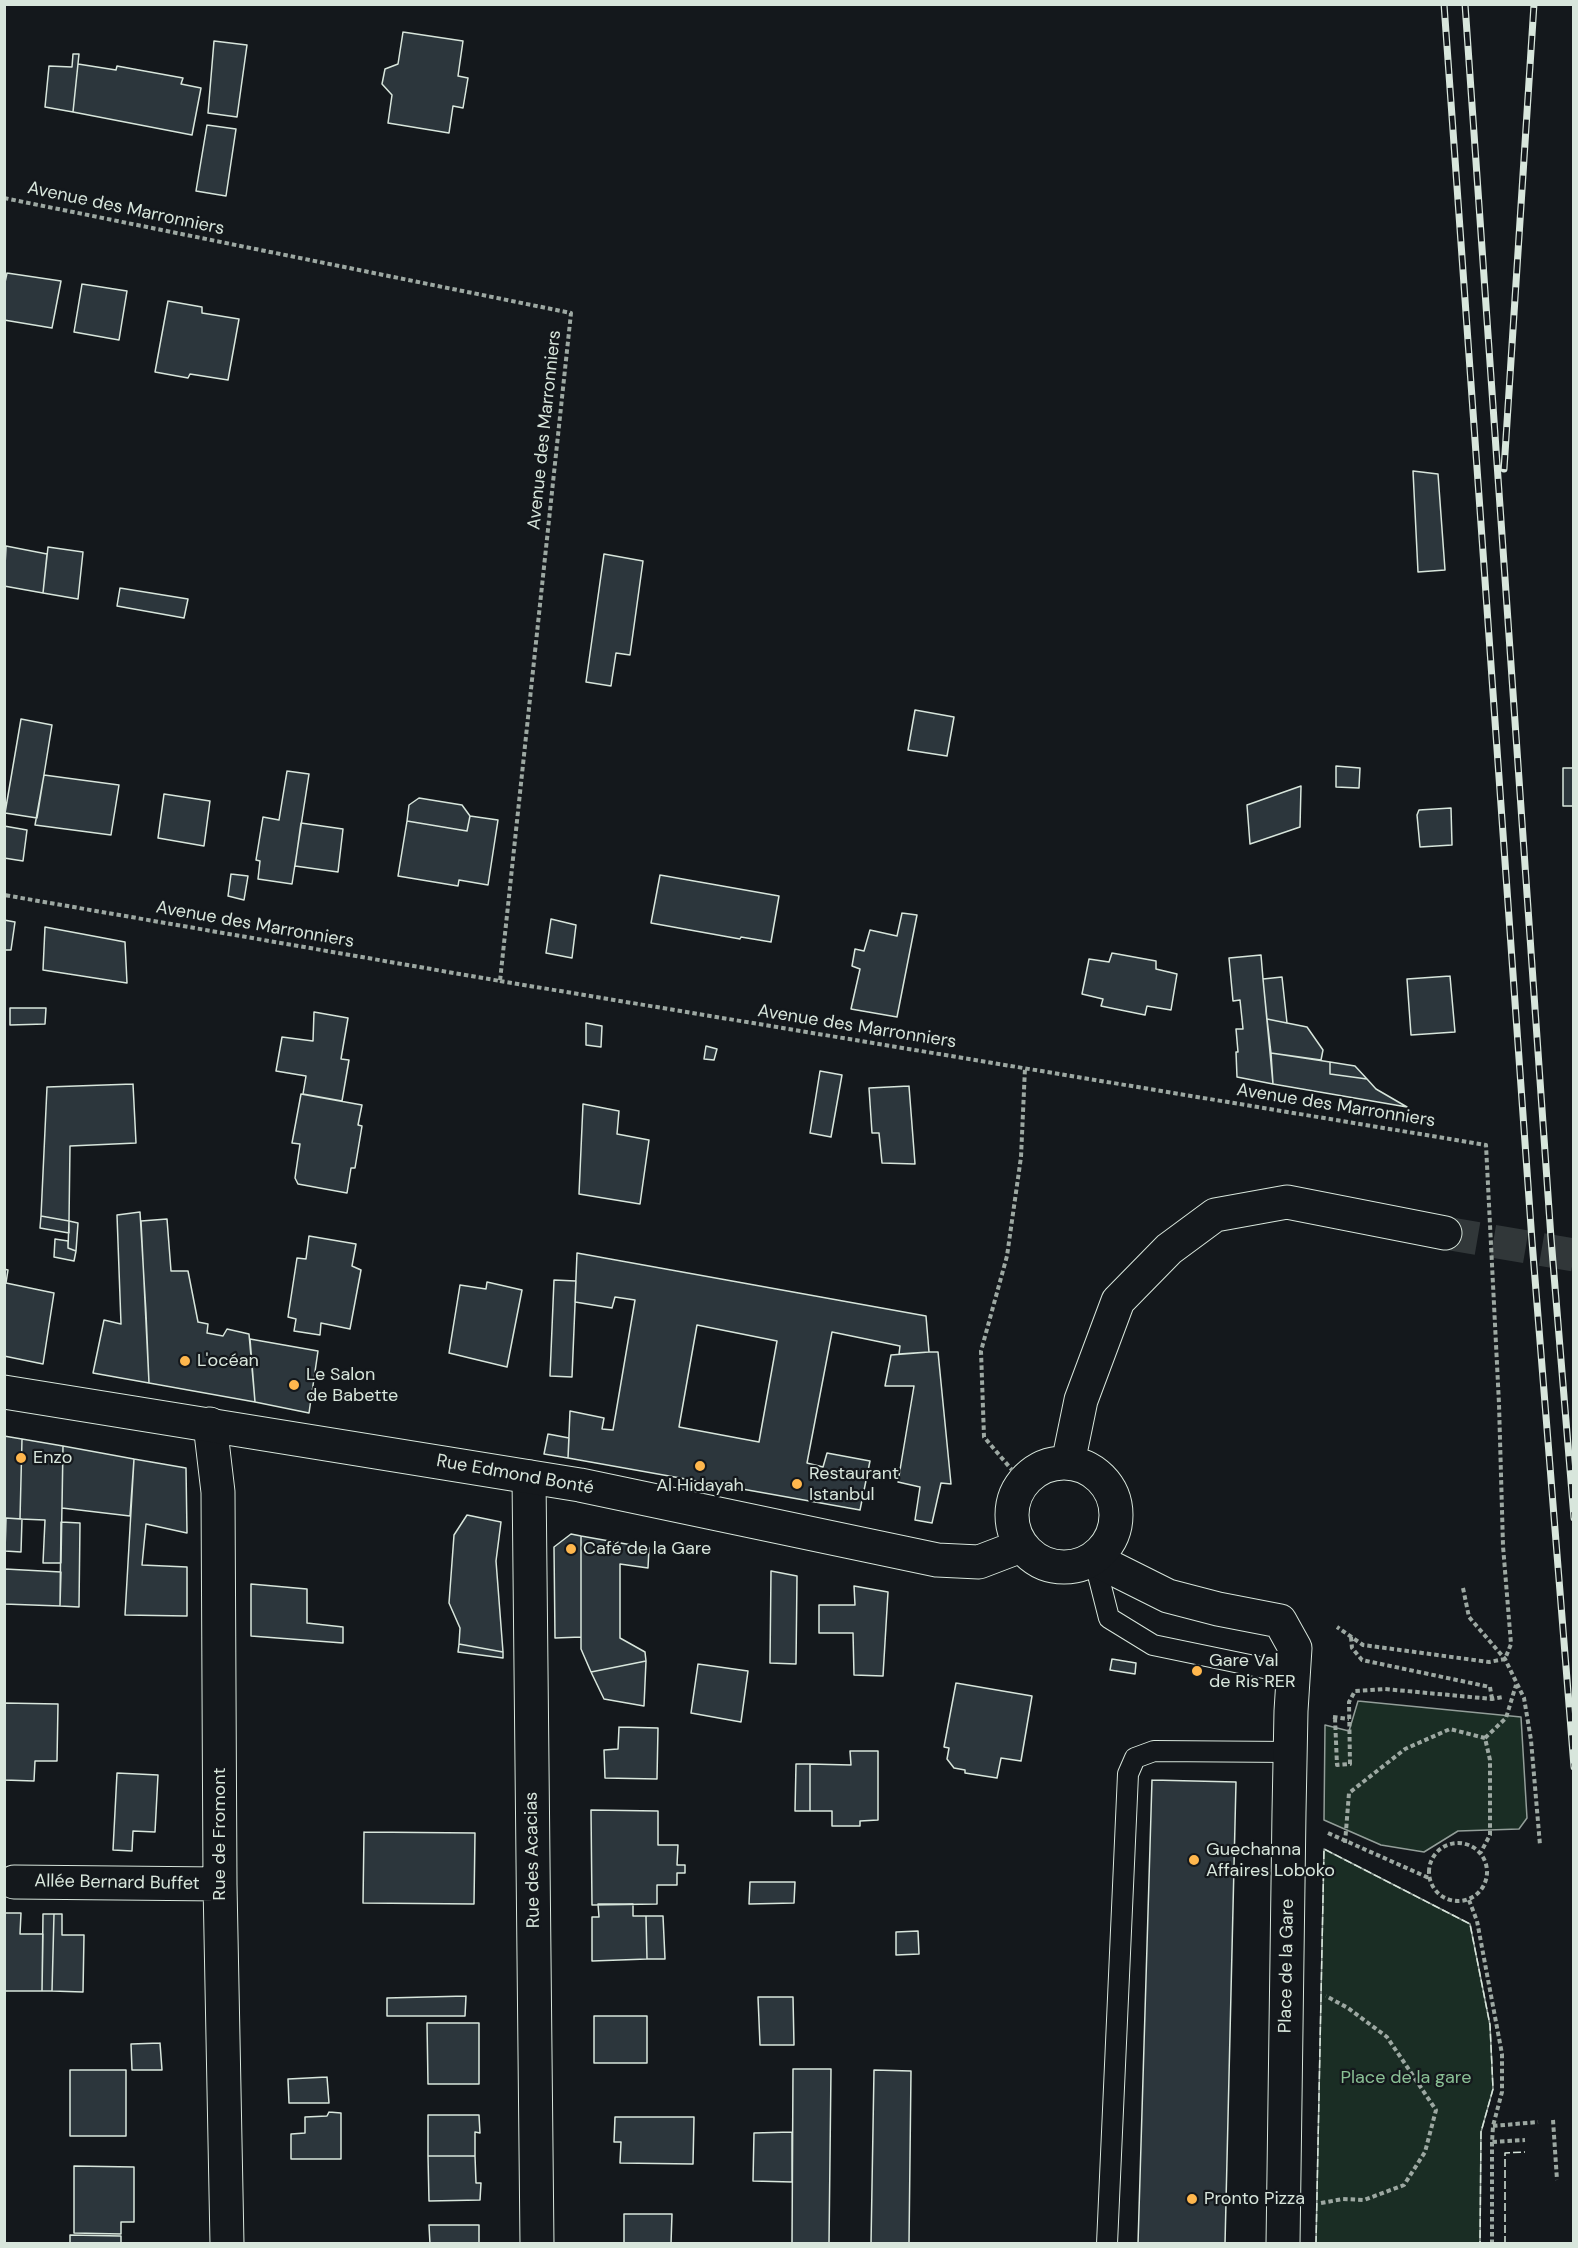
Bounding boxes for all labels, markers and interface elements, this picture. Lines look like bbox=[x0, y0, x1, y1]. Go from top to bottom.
street label: Avenue des Marronniers bbox=[26, 178, 226, 240]
street label: Avenue des Marronniers bbox=[524, 329, 566, 531]
street label: Avenue des Marronniers bbox=[154, 897, 356, 953]
street label: Avenue des Marronniers bbox=[756, 1001, 958, 1053]
street label: Avenue des Marronniers bbox=[1235, 1080, 1437, 1132]
place label: L'océan bbox=[197, 1350, 259, 1372]
marker: L'océan bbox=[178, 1354, 192, 1368]
place label: Le Salon de Babette bbox=[306, 1364, 398, 1406]
marker: Le Salon de Babette bbox=[287, 1378, 301, 1392]
place label: Enzo bbox=[33, 1447, 72, 1469]
marker: Enzo bbox=[14, 1451, 28, 1465]
street label: Rue Edmond Bonté bbox=[435, 1451, 595, 1499]
marker: Al Hidayah bbox=[693, 1459, 707, 1473]
place label: Restaurant Istanbul bbox=[809, 1463, 899, 1506]
place label: Al Hidayah bbox=[656, 1475, 744, 1497]
marker: Restaurant Istanbul bbox=[790, 1477, 804, 1491]
place label: Café de la Gare bbox=[583, 1538, 711, 1560]
marker: Café de la Gare bbox=[564, 1542, 578, 1556]
place label: Gare Val de Ris RER bbox=[1209, 1650, 1296, 1692]
marker: Gare Val de Ris RER bbox=[1190, 1664, 1204, 1678]
street label: Rue de Fromont bbox=[209, 1767, 231, 1901]
street label: Rue des Acacias bbox=[521, 1792, 545, 1928]
place label: Guechanna Affaires Loboko bbox=[1206, 1839, 1335, 1882]
marker: Guechanna Affaires Loboko bbox=[1187, 1853, 1201, 1867]
street label: Allée Bernard Buffet bbox=[34, 1871, 200, 1895]
street label: Place de la Gare bbox=[1275, 1899, 1299, 2033]
park label: Place de la gare bbox=[1341, 2067, 1471, 2089]
place label: Pronto Pizza bbox=[1204, 2188, 1305, 2210]
marker: Pronto Pizza bbox=[1185, 2192, 1199, 2206]

